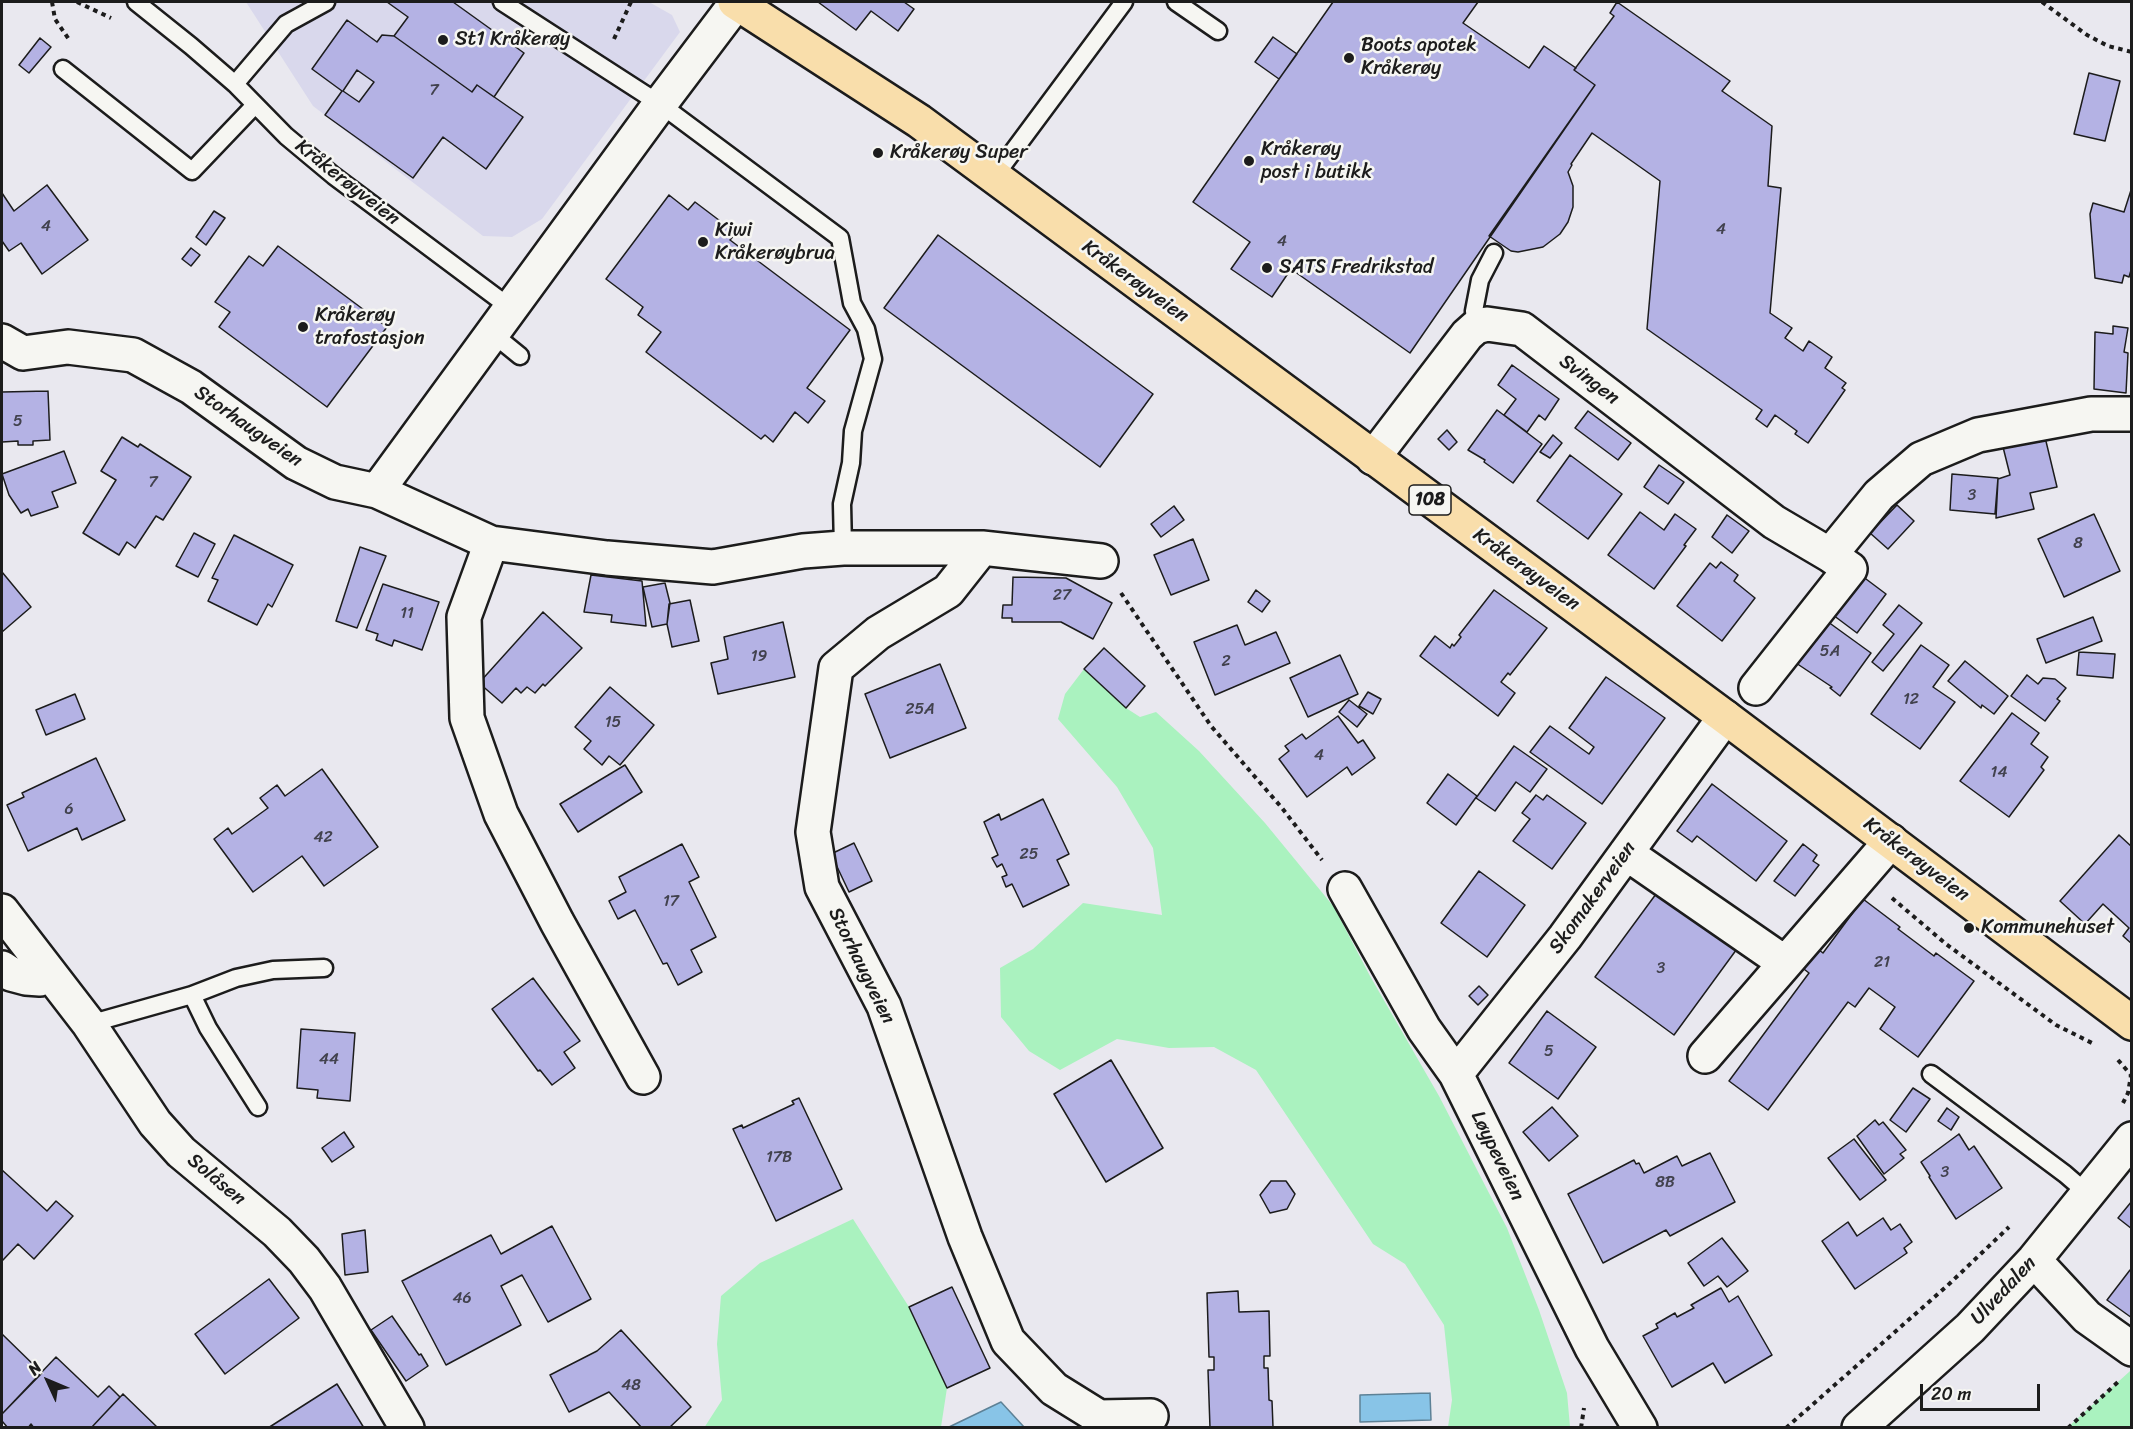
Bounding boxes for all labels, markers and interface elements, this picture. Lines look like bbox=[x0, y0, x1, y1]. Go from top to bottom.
place label: St1 Kråkerøy bbox=[455, 28, 570, 52]
marker: St1 Kråkerøy bbox=[436, 33, 450, 47]
place label: Boots apotek Kråkerøy bbox=[1361, 34, 1477, 81]
marker: Boots apotek Kråkerøy bbox=[1342, 51, 1356, 65]
house number: 7 bbox=[429, 81, 439, 101]
street label: Kråkerøyveien bbox=[290, 135, 404, 231]
place label: Kråkerøy post i butikk bbox=[1261, 138, 1372, 185]
place label: Kråkerøy Super bbox=[890, 141, 1028, 165]
marker: Kråkerøy Super bbox=[871, 146, 885, 160]
marker: Kråkerøy post i butikk bbox=[1242, 154, 1256, 168]
house number: 4 bbox=[41, 217, 51, 237]
place label: Kiwi Kråkerøybrua bbox=[715, 219, 835, 266]
house number: 4 bbox=[1716, 220, 1726, 240]
house number: 4 bbox=[1277, 232, 1287, 252]
marker: Kiwi Kråkerøybrua bbox=[696, 235, 710, 249]
street label: Kråkerøyveien bbox=[1077, 235, 1193, 329]
place label: SATS Fredrikstad bbox=[1279, 256, 1433, 280]
marker: SATS Fredrikstad bbox=[1260, 261, 1274, 275]
place label: Kråkerøy trafostasjon bbox=[315, 304, 424, 351]
marker: Kråkerøy trafostasjon bbox=[296, 320, 310, 334]
street label: Svingen bbox=[1554, 350, 1624, 410]
street label: Storhaugveien bbox=[189, 381, 307, 473]
house number: 5 bbox=[13, 412, 23, 432]
house number: 7 bbox=[148, 473, 158, 493]
road number: 108 bbox=[1409, 485, 1451, 515]
house number: 3 bbox=[1968, 486, 1976, 506]
street label: Kråkerøyveien bbox=[1468, 523, 1584, 617]
house number: 8 bbox=[2073, 534, 2083, 554]
house number: 27 bbox=[1053, 586, 1071, 606]
house number: 11 bbox=[400, 604, 414, 624]
house number: 5A bbox=[1820, 642, 1840, 662]
house number: 19 bbox=[751, 647, 767, 667]
house number: 2 bbox=[1221, 652, 1231, 672]
house number: 12 bbox=[1903, 690, 1919, 710]
house number: 25A bbox=[905, 700, 935, 720]
house number: 15 bbox=[605, 713, 621, 733]
house number: 4 bbox=[1314, 746, 1324, 766]
house number: 14 bbox=[1991, 763, 2007, 783]
house number: 6 bbox=[64, 800, 74, 820]
street label: Kråkerøyveien bbox=[1858, 812, 1974, 908]
house number: 42 bbox=[313, 828, 333, 848]
street label: Skomakerveien bbox=[1544, 837, 1642, 959]
house number: 25 bbox=[1019, 845, 1039, 865]
house number: 17 bbox=[663, 892, 679, 912]
street label: Storhaugveien bbox=[822, 904, 900, 1028]
place label: Kommunehuset bbox=[1981, 916, 2114, 940]
marker: Kommunehuset bbox=[1962, 921, 1976, 935]
house number: 21 bbox=[1874, 953, 1890, 973]
house number: 3 bbox=[1657, 959, 1665, 979]
house number: 5 bbox=[1544, 1042, 1554, 1062]
house number: 44 bbox=[319, 1050, 339, 1070]
street label: Løypeveien bbox=[1465, 1107, 1529, 1205]
house number: 17B bbox=[766, 1148, 792, 1168]
street label: Solåsen bbox=[182, 1149, 250, 1211]
house number: 3 bbox=[1941, 1163, 1949, 1183]
house number: 8B bbox=[1655, 1173, 1675, 1193]
street label: Ulvedalen bbox=[1966, 1252, 2042, 1330]
house number: 46 bbox=[452, 1289, 472, 1309]
north arrow bbox=[18, 1351, 78, 1411]
text: N bbox=[20, 1354, 49, 1382]
scale bar bbox=[1923, 1372, 2043, 1410]
house number: 48 bbox=[621, 1376, 641, 1396]
text: 20 m bbox=[1931, 1378, 1971, 1410]

